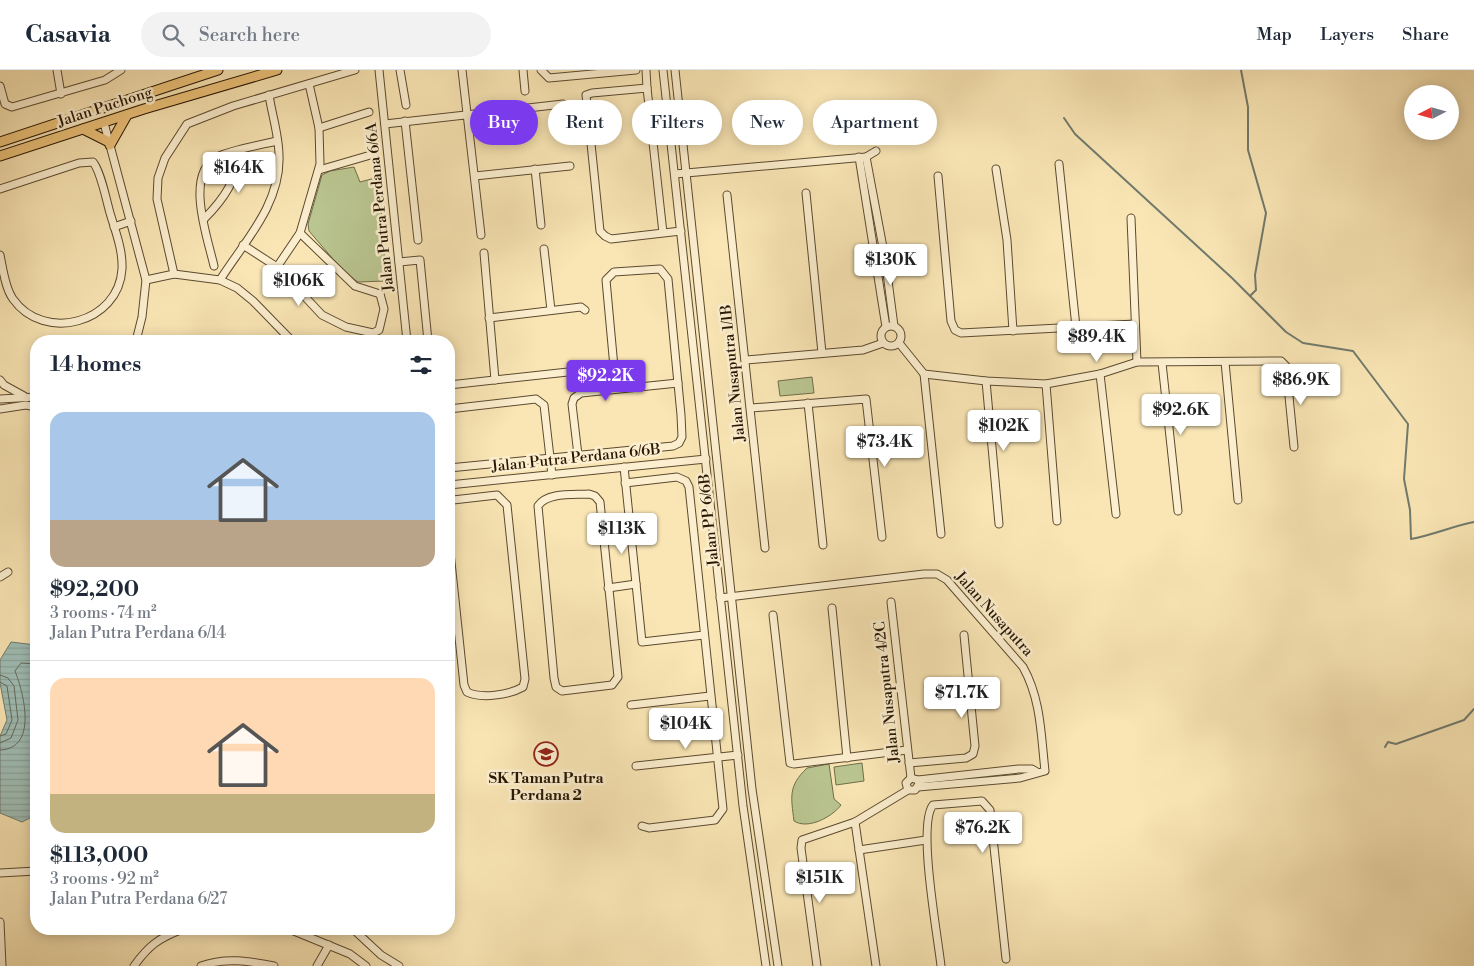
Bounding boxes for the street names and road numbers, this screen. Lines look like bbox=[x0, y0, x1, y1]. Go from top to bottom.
street label: Jalan Puchong bbox=[54, 83, 155, 132]
street label: Jalan Putra Perdana 6/6A bbox=[362, 121, 398, 293]
street label: Jalan Nusaputra 1/1B bbox=[716, 304, 750, 443]
street label: Jalan Putra Perdana 6/6B bbox=[490, 440, 661, 476]
street label: Jalan PP 6/6B bbox=[695, 473, 723, 568]
street label: Jalan Nusaputra bbox=[950, 567, 1038, 661]
street label: Jalan Nusaputra 4/2C bbox=[870, 620, 904, 765]

